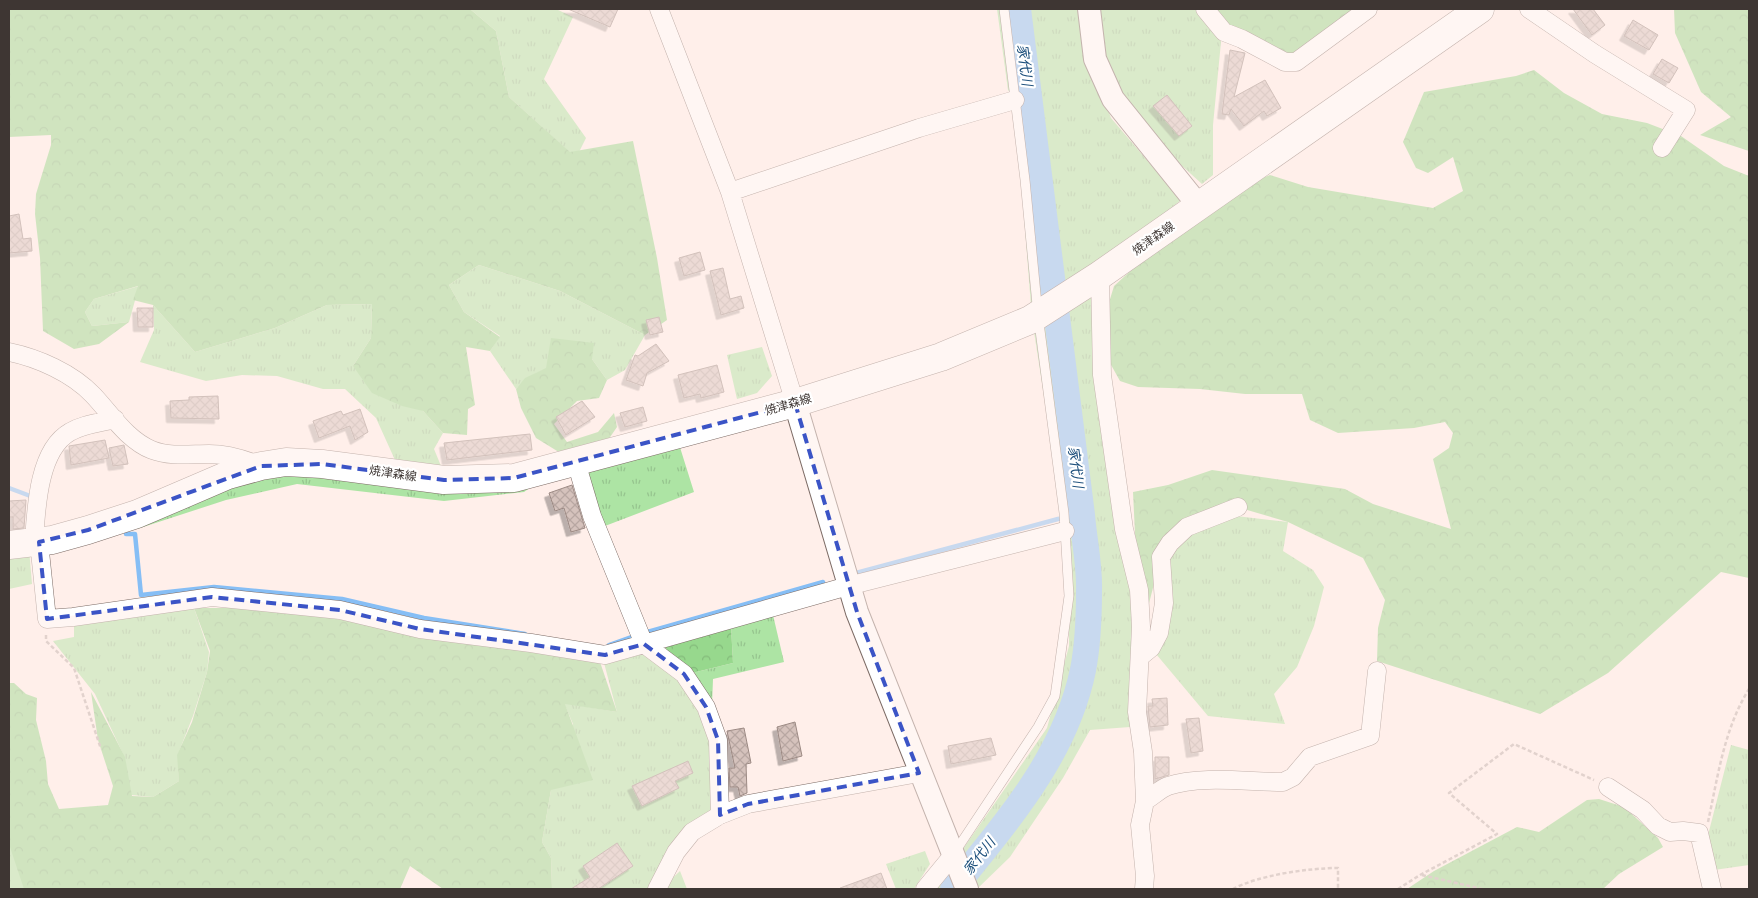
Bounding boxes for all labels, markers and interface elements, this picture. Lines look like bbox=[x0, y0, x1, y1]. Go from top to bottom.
water label: 家代川 bbox=[1014, 43, 1037, 89]
street label: 焼津森線 bbox=[1129, 218, 1177, 258]
street label: 焼津森線 bbox=[763, 390, 813, 418]
water label: 家代川 bbox=[1065, 445, 1088, 491]
street label: 焼津森線 bbox=[368, 462, 418, 484]
water label: 家代川 bbox=[959, 832, 1000, 878]

